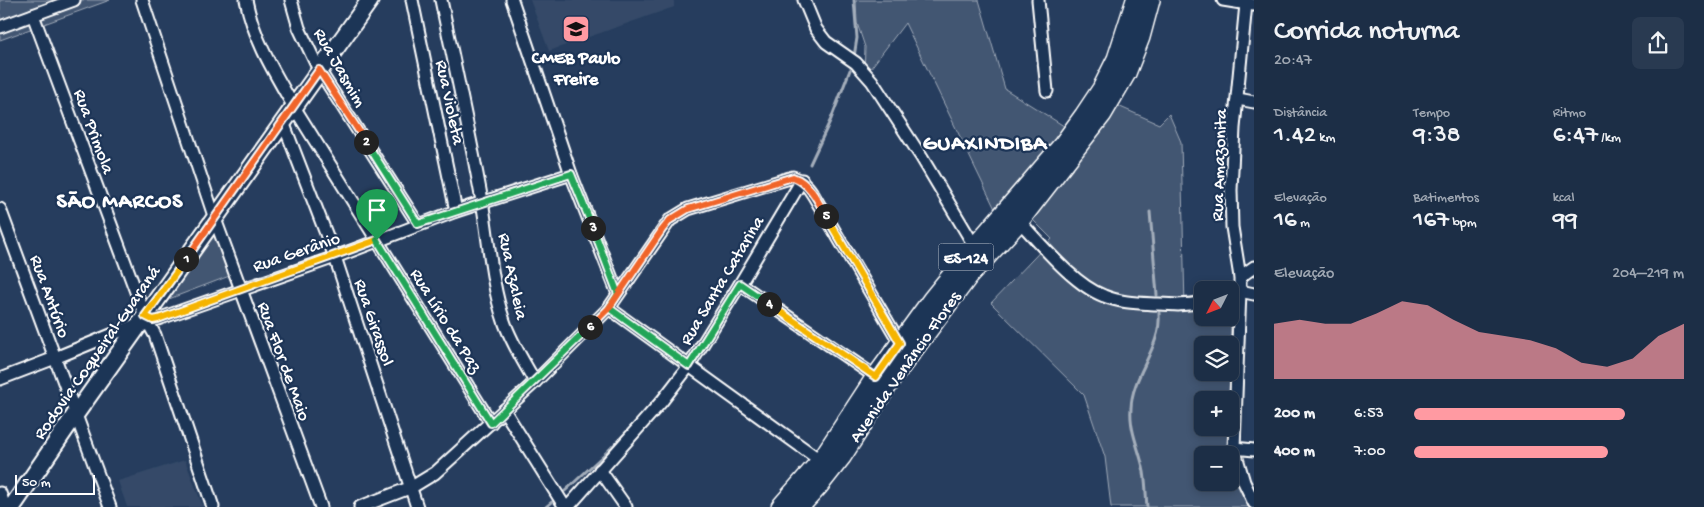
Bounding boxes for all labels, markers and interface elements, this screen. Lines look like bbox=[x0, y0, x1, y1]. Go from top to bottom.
school or university icon: CMEB Paulo Freire bbox=[561, 14, 591, 44]
text: Corrida noturna bbox=[1274, 16, 1459, 49]
button: share bbox=[1632, 17, 1684, 69]
street label: Rua Jasmim bbox=[308, 25, 370, 112]
place label: CMEB Paulo Freire bbox=[531, 49, 621, 91]
text: 20:47 bbox=[1274, 52, 1312, 71]
street label: Rua Violeta bbox=[429, 58, 468, 148]
street label: Rua Primola bbox=[68, 87, 118, 178]
text: Distância bbox=[1274, 105, 1327, 122]
text: Tempo bbox=[1413, 105, 1450, 122]
text: Ritmo bbox=[1553, 105, 1586, 122]
street label: Rua Amazonita bbox=[1208, 107, 1233, 222]
text: 1.42 bbox=[1274, 122, 1316, 151]
text: 9:38 bbox=[1413, 122, 1460, 151]
text: 6:47 bbox=[1553, 122, 1598, 151]
pin: 2 bbox=[354, 130, 378, 154]
text: km bbox=[1316, 130, 1336, 147]
text: /km bbox=[1598, 130, 1621, 147]
district label: GUAXINDIBA bbox=[923, 132, 1048, 158]
text: 2 bbox=[363, 134, 370, 151]
pin bbox=[356, 189, 398, 240]
district label: SÃO MARCOS bbox=[57, 190, 183, 216]
text: Elevação bbox=[1274, 190, 1327, 207]
text: Batimentos bbox=[1413, 190, 1479, 207]
text: kcal bbox=[1553, 190, 1575, 207]
icon: arrive bbox=[363, 196, 391, 224]
pin: 5 bbox=[814, 204, 838, 228]
text: 16 bbox=[1274, 207, 1297, 236]
text: 167 bbox=[1413, 207, 1449, 236]
text: 99 bbox=[1553, 207, 1578, 236]
text: 5 bbox=[823, 208, 830, 225]
street label: Rua Santa Catarina bbox=[676, 212, 770, 350]
text: m bbox=[1297, 215, 1310, 232]
text: bpm bbox=[1449, 215, 1477, 232]
pin: 3 bbox=[580, 216, 606, 240]
text: 3 bbox=[590, 220, 597, 237]
street label: Rua Gerânio bbox=[250, 229, 343, 278]
street label: Rua Azaleia bbox=[492, 231, 531, 323]
road number: ES-124 bbox=[938, 243, 994, 270]
pin: 1 bbox=[174, 246, 198, 272]
text: 1 bbox=[184, 251, 189, 268]
street label: Rua Antúrio bbox=[24, 253, 73, 341]
street label: Rodovia Coqueiral-Guaraná bbox=[30, 262, 167, 444]
street label: Rua Lírio da Paz bbox=[404, 265, 486, 378]
text: Elevação bbox=[1274, 265, 1334, 284]
text: 204–219 m bbox=[1612, 265, 1684, 284]
street label: Rua Girassol bbox=[348, 277, 397, 369]
north arrow bbox=[1194, 281, 1239, 326]
map controls bbox=[1194, 281, 1239, 491]
street label: Avenida Venâncio Flores bbox=[846, 287, 967, 447]
pin: 4 bbox=[756, 292, 782, 316]
text: 4 bbox=[766, 296, 773, 313]
street label: Rua Flor de Maio bbox=[251, 299, 314, 424]
pin: 6 bbox=[578, 314, 602, 340]
text: 6 bbox=[587, 319, 594, 336]
button: layers bbox=[1194, 336, 1239, 381]
button: + bbox=[1194, 391, 1239, 436]
text: 200 m bbox=[1274, 405, 1315, 424]
text: 6:53 bbox=[1354, 405, 1384, 424]
text: 400 m bbox=[1274, 443, 1315, 462]
text: 7:00 bbox=[1354, 443, 1386, 462]
button: − bbox=[1194, 446, 1239, 491]
scale bar bbox=[15, 472, 95, 495]
text: 50 m bbox=[22, 475, 51, 492]

